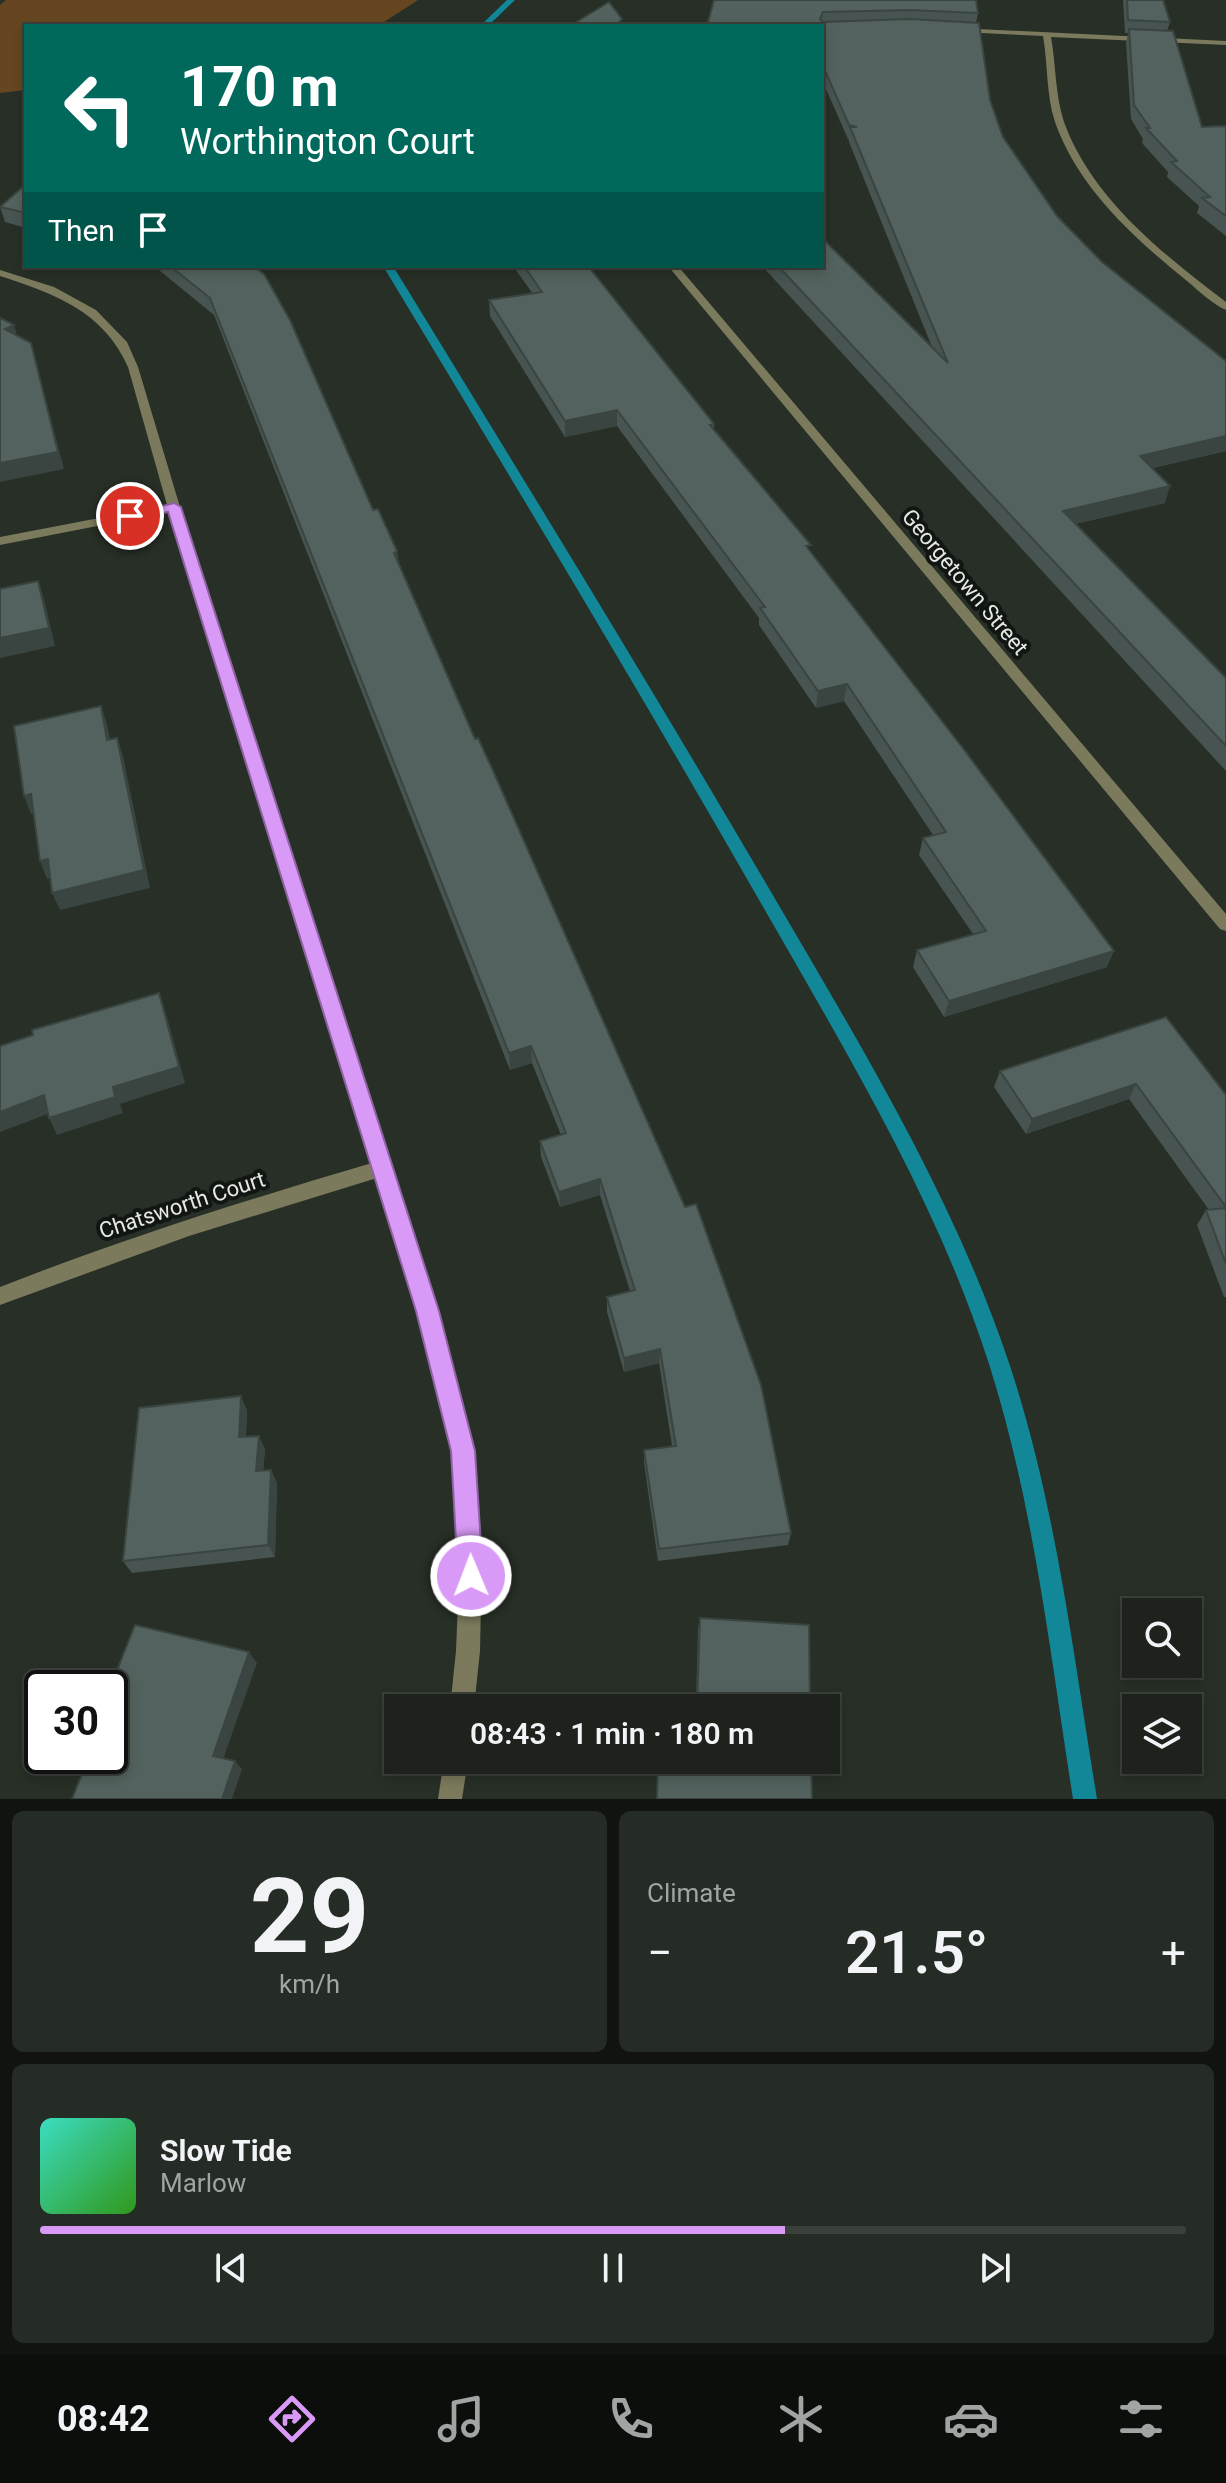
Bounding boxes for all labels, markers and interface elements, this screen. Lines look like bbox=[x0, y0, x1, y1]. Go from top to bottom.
text: 170 m bbox=[180, 54, 339, 120]
icon: left bbox=[48, 56, 152, 160]
text: Worthington Court bbox=[180, 121, 475, 163]
icon: arrive bbox=[131, 208, 175, 252]
text: Then bbox=[48, 213, 115, 248]
pin bbox=[96, 482, 164, 550]
icon: arrive bbox=[108, 494, 152, 538]
street label: Georgetown Street bbox=[897, 504, 1033, 660]
street label: Chatsworth Court bbox=[96, 1166, 268, 1244]
position arrow bbox=[429, 1534, 513, 1618]
map controls bbox=[1122, 1598, 1202, 1774]
button: search bbox=[1122, 1598, 1202, 1678]
speed limit sign: 30 bbox=[24, 1670, 128, 1774]
button: layers bbox=[1122, 1694, 1202, 1774]
text: 08:43 · 1 min · 180 m bbox=[470, 1716, 754, 1751]
text: 29 bbox=[250, 1856, 369, 1977]
text: Climate bbox=[647, 1878, 736, 1908]
text: 21.5° bbox=[845, 1917, 988, 1988]
text: − bbox=[647, 1927, 672, 1979]
text: + bbox=[1161, 1927, 1186, 1979]
text: km/h bbox=[279, 1969, 340, 1999]
text: Slow Tide bbox=[160, 2133, 292, 2168]
text: Marlow bbox=[160, 2168, 246, 2198]
icon: previous bbox=[209, 2246, 253, 2290]
icon: pause bbox=[591, 2246, 635, 2290]
icon: next bbox=[973, 2246, 1017, 2290]
icon: directions bbox=[264, 2391, 320, 2447]
icon: music bbox=[433, 2391, 489, 2447]
icon: phone bbox=[603, 2391, 659, 2447]
icon: climate bbox=[773, 2391, 829, 2447]
icon: car bbox=[943, 2391, 999, 2447]
icon: filters bbox=[1113, 2391, 1169, 2447]
text: 08:42 bbox=[57, 2398, 150, 2440]

